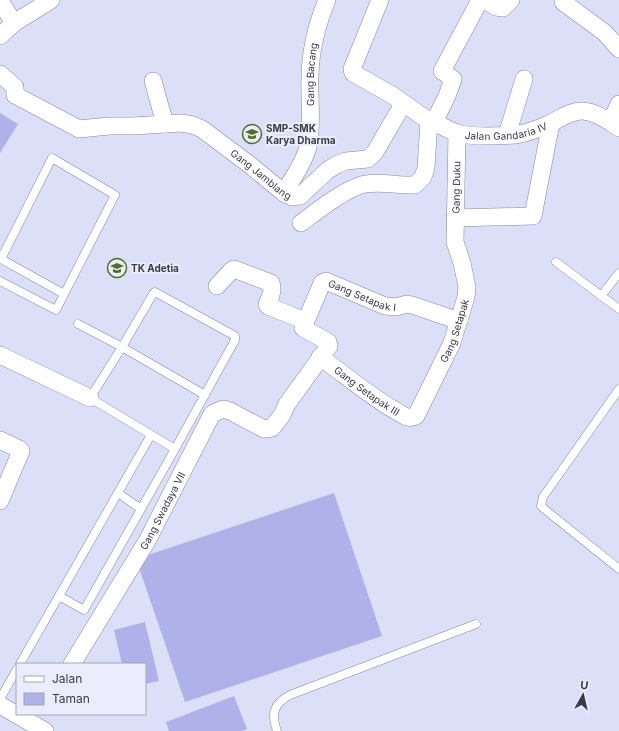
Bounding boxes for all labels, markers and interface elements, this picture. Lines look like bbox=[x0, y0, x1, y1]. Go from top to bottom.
street label: Gang Bacang bbox=[304, 42, 320, 106]
street label: Jalan Gandaria IV bbox=[464, 120, 549, 142]
place label: SMP-SMK Karya Dharma bbox=[266, 122, 336, 147]
school or university icon: SMP-SMK Karya Dharma bbox=[241, 123, 263, 145]
street label: Gang Jamblang bbox=[228, 147, 293, 202]
street label: Gang Duku bbox=[450, 161, 462, 214]
school or university icon: TK Adetia bbox=[106, 257, 128, 279]
place label: TK Adetia bbox=[131, 262, 179, 274]
street label: Gang Setapak I bbox=[327, 277, 397, 313]
street label: Gang Setapak bbox=[437, 297, 471, 364]
street label: Gang Setapak III bbox=[332, 364, 402, 418]
street label: Gang Swadaya VII bbox=[137, 470, 187, 552]
legend bbox=[16, 663, 146, 715]
text: Jalan bbox=[52, 671, 82, 686]
north arrow bbox=[563, 675, 603, 715]
text: U bbox=[579, 678, 589, 693]
text: Taman bbox=[52, 691, 90, 706]

